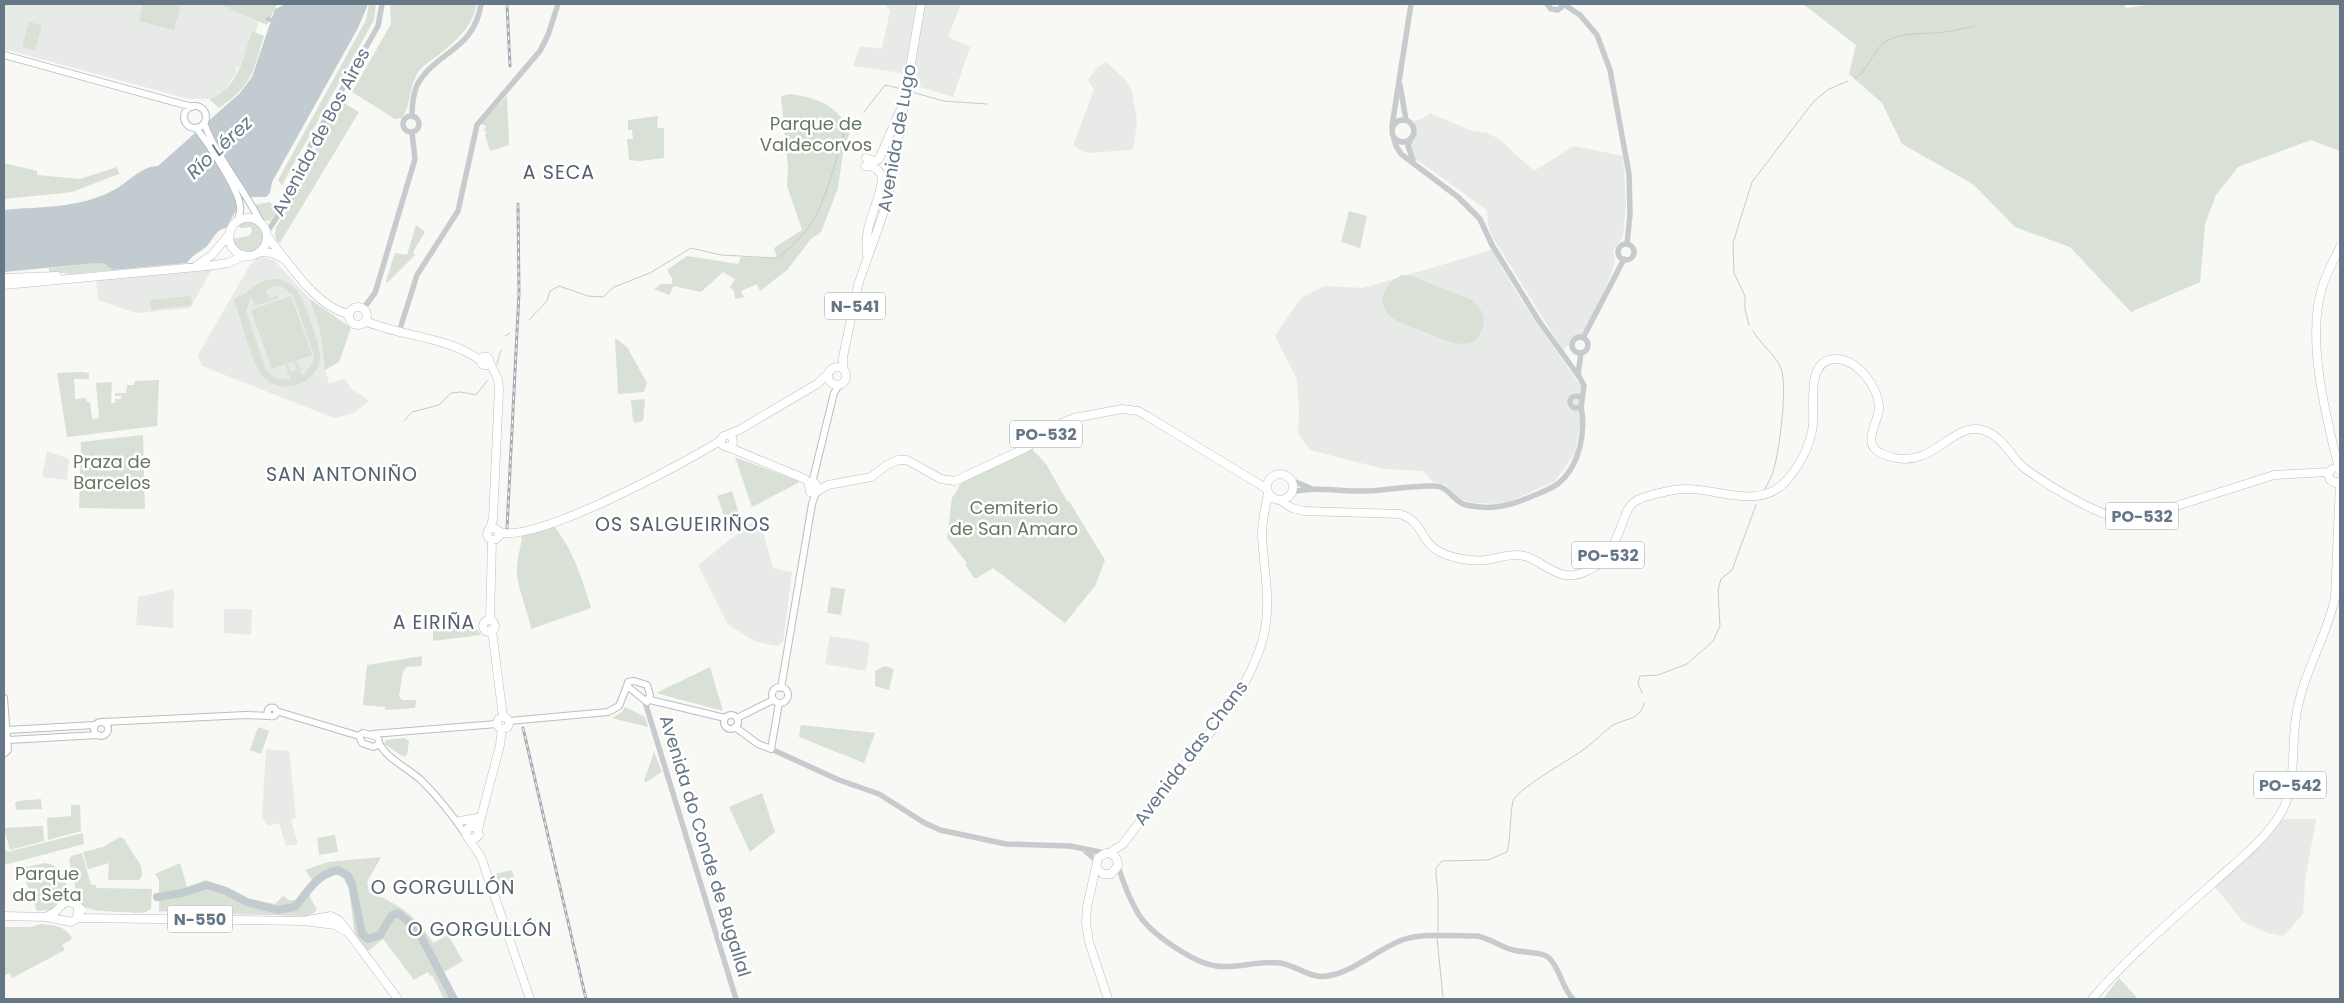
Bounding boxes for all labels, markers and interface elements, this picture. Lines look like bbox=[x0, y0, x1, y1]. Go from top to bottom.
street label: Avenida de Bos Aires bbox=[266, 43, 376, 220]
street label: Avenida de Lugo bbox=[871, 62, 922, 214]
water label: Río Lérez bbox=[180, 109, 259, 185]
park label: Parque de Valdecorvos bbox=[760, 111, 872, 157]
district label: A SECA bbox=[523, 159, 595, 186]
road number: N-541 bbox=[825, 292, 885, 320]
road number: PO-532 bbox=[1010, 420, 1082, 448]
park label: Praza de Barcelos bbox=[73, 449, 151, 495]
district label: SAN ANTONIÑO bbox=[266, 461, 418, 488]
park label: Cemiterio de San Amaro bbox=[950, 495, 1078, 541]
road number: PO-532 bbox=[2106, 502, 2178, 530]
district label: OS SALGUEIRIÑOS bbox=[595, 511, 771, 538]
road number: PO-532 bbox=[1572, 542, 1644, 568]
district label: A EIRIÑA bbox=[393, 609, 475, 636]
street label: Avenida das Chans bbox=[1128, 675, 1253, 830]
street label: Avenida do Conde de Bugallal bbox=[654, 712, 757, 980]
road number: PO-542 bbox=[2254, 772, 2326, 798]
park label: Parque da Seta bbox=[12, 861, 82, 907]
district label: O GORGULLÓN bbox=[371, 874, 515, 901]
road number: N-550 bbox=[168, 906, 232, 932]
district label: O GORGULLÓN bbox=[408, 916, 552, 943]

